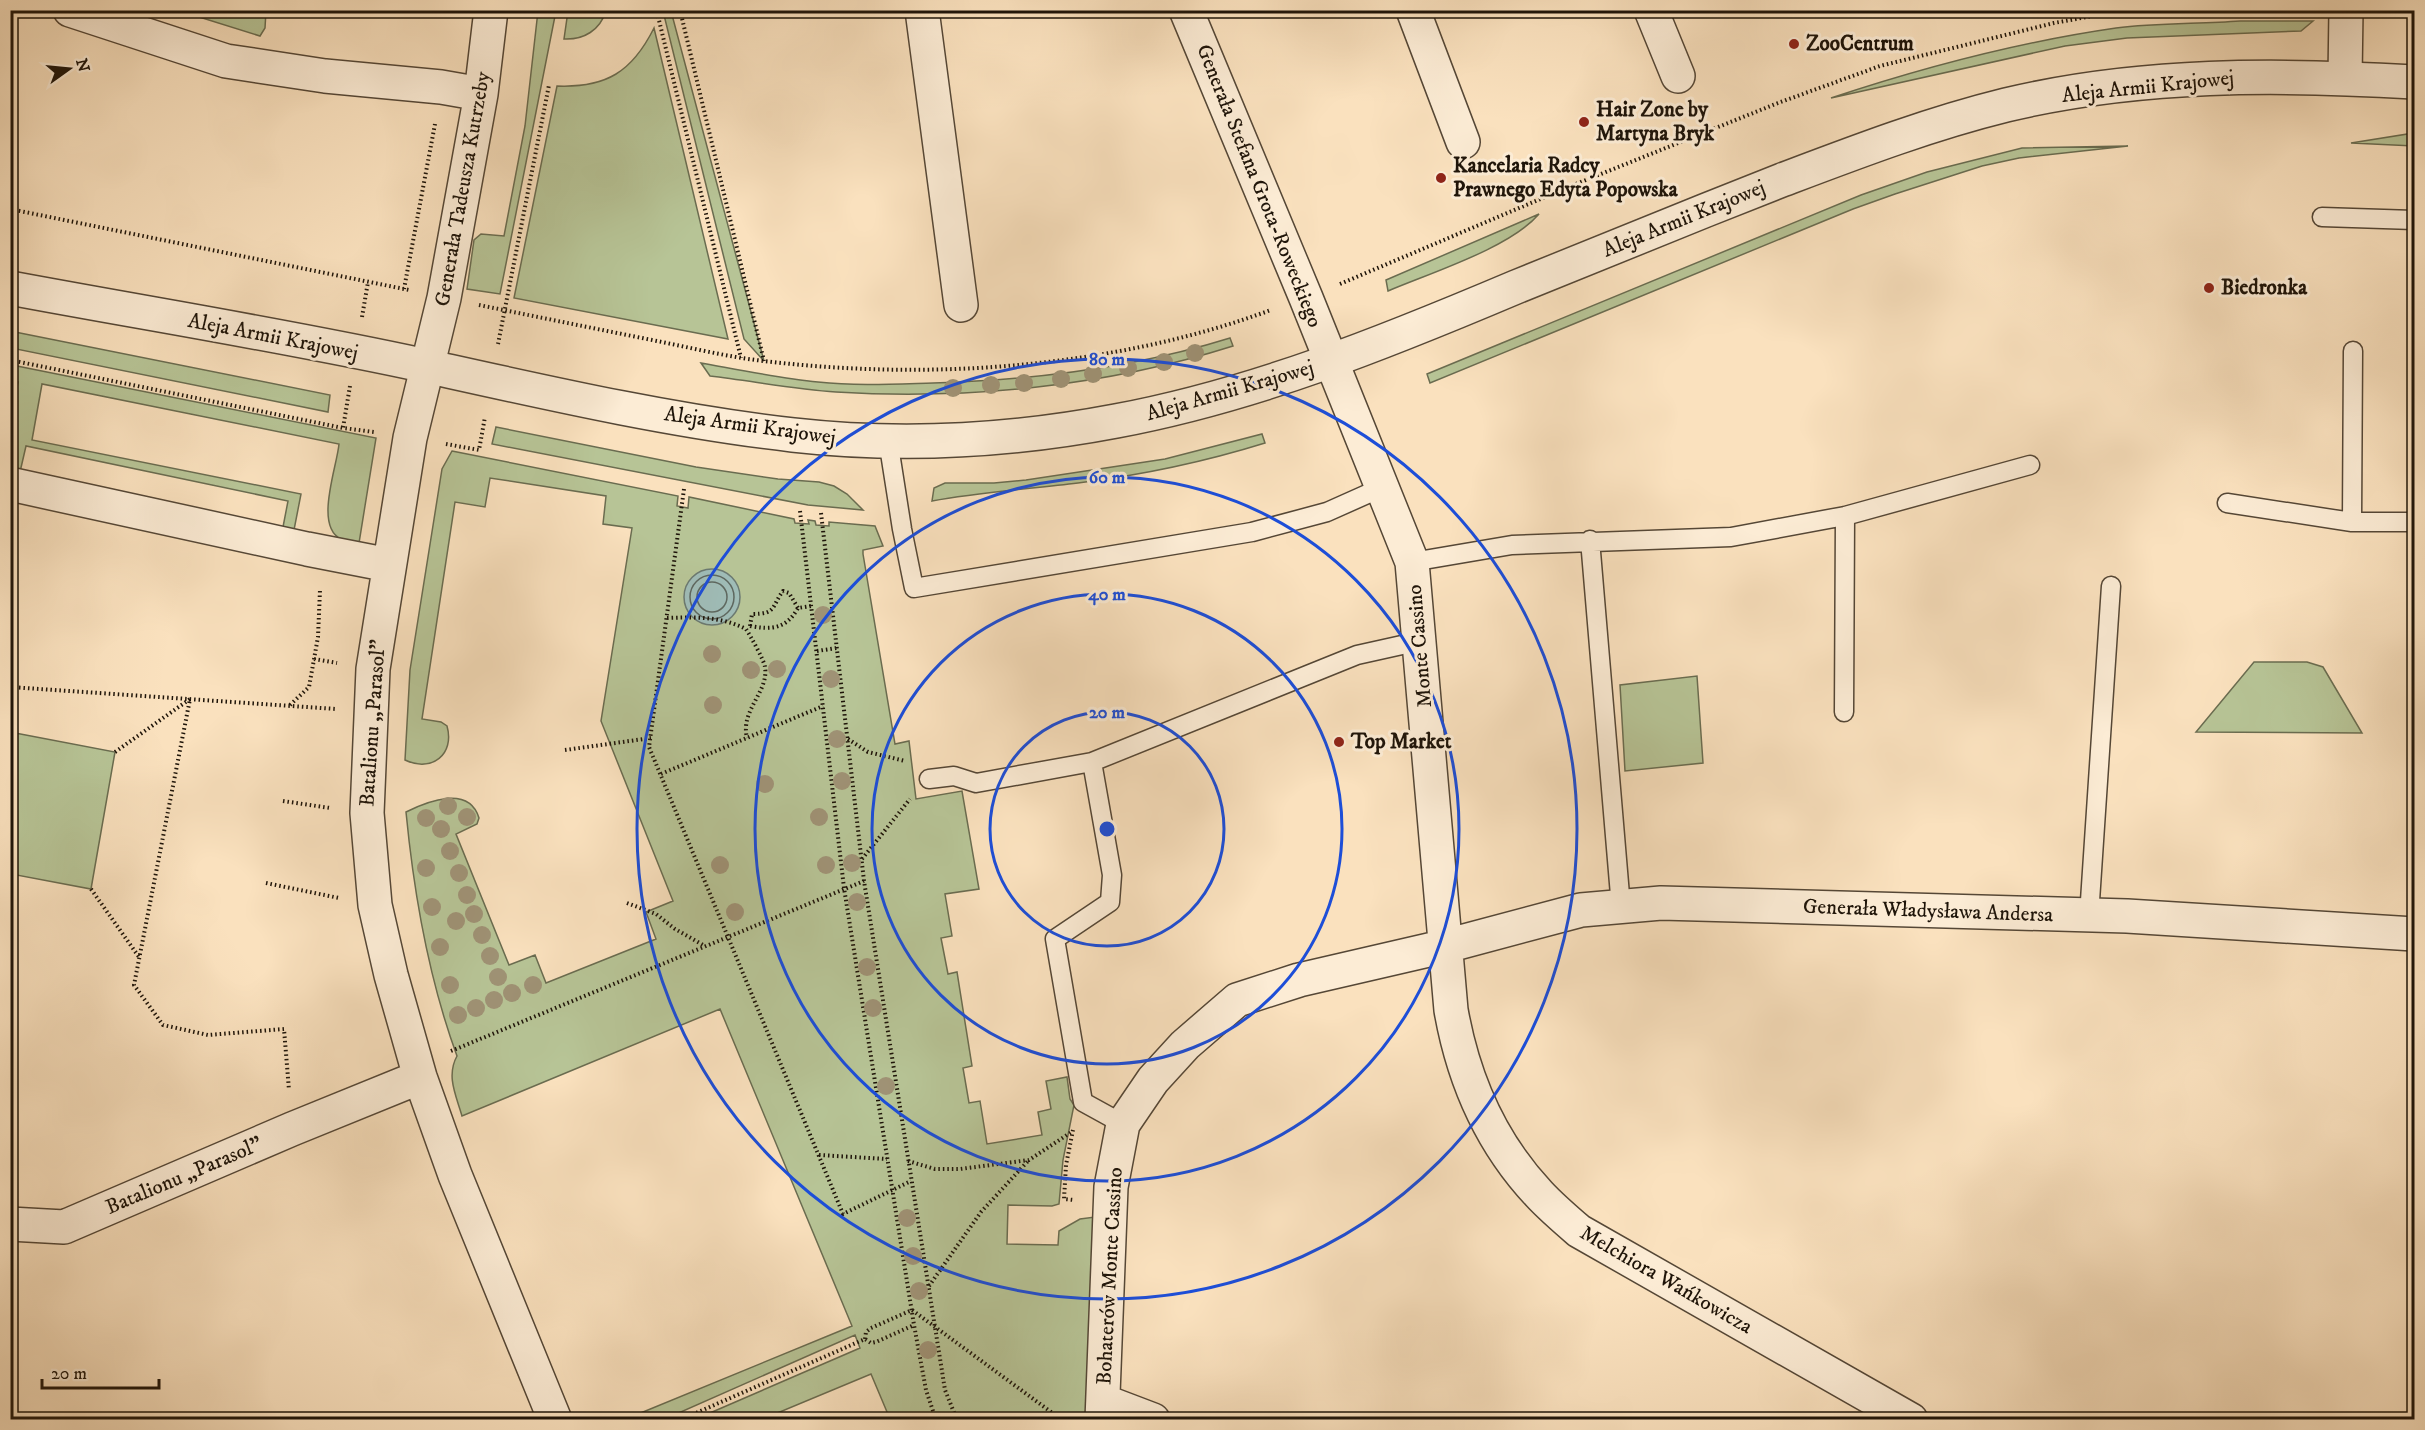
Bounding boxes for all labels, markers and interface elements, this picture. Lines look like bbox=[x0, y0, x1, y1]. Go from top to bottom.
place label: ZooCentrum bbox=[1806, 31, 1914, 57]
marker: ZooCentrum bbox=[1787, 37, 1801, 51]
north arrow bbox=[39, 39, 99, 99]
street label: Generała Stefana Grota-Roweckiego bbox=[1190, 41, 1328, 331]
text: N bbox=[71, 56, 94, 74]
street label: Aleja Armii Krajowej bbox=[2061, 65, 2235, 109]
street label: Generała Tadeusza Kutrzeby bbox=[430, 68, 497, 308]
place label: Hair Zone by Martyna Bryk bbox=[1596, 97, 1715, 147]
marker: Hair Zone by Martyna Bryk bbox=[1577, 115, 1591, 129]
place label: Kancelaria Radcy Prawnego Edyta Popowska bbox=[1453, 153, 1679, 203]
marker: Kancelaria Radcy Prawnego Edyta Popowska bbox=[1434, 171, 1448, 185]
street label: Aleja Armii Krajowej bbox=[1599, 175, 1769, 263]
place label: Biedronka bbox=[2221, 275, 2308, 301]
marker: Biedronka bbox=[2202, 281, 2216, 295]
street label: Aleja Armii Krajowej bbox=[186, 308, 360, 366]
text: 80 m bbox=[1089, 349, 1126, 371]
street label: Aleja Armii Krajowej bbox=[1143, 355, 1317, 427]
street label: Aleja Armii Krajowej bbox=[663, 401, 837, 451]
text: 60 m bbox=[1089, 467, 1126, 489]
street label: Monte Cassino bbox=[1402, 583, 1438, 709]
text: 40 m bbox=[1087, 584, 1126, 606]
street label: Batalionu „Parasol” bbox=[354, 638, 392, 808]
text: 20 m bbox=[1089, 702, 1125, 724]
place label: Top Market bbox=[1350, 729, 1452, 755]
marker: Top Market bbox=[1332, 735, 1346, 749]
centre of rings bbox=[1097, 819, 1117, 839]
street label: Generała Władysława Andersa bbox=[1802, 894, 2054, 928]
street label: Batalionu „Parasol” bbox=[102, 1131, 266, 1221]
street label: Bohaterów Monte Cassino bbox=[1091, 1166, 1129, 1386]
street label: Melchiora Wańkowicza bbox=[1575, 1220, 1757, 1340]
scale bar bbox=[42, 1352, 159, 1390]
text: 20 m bbox=[51, 1363, 87, 1385]

